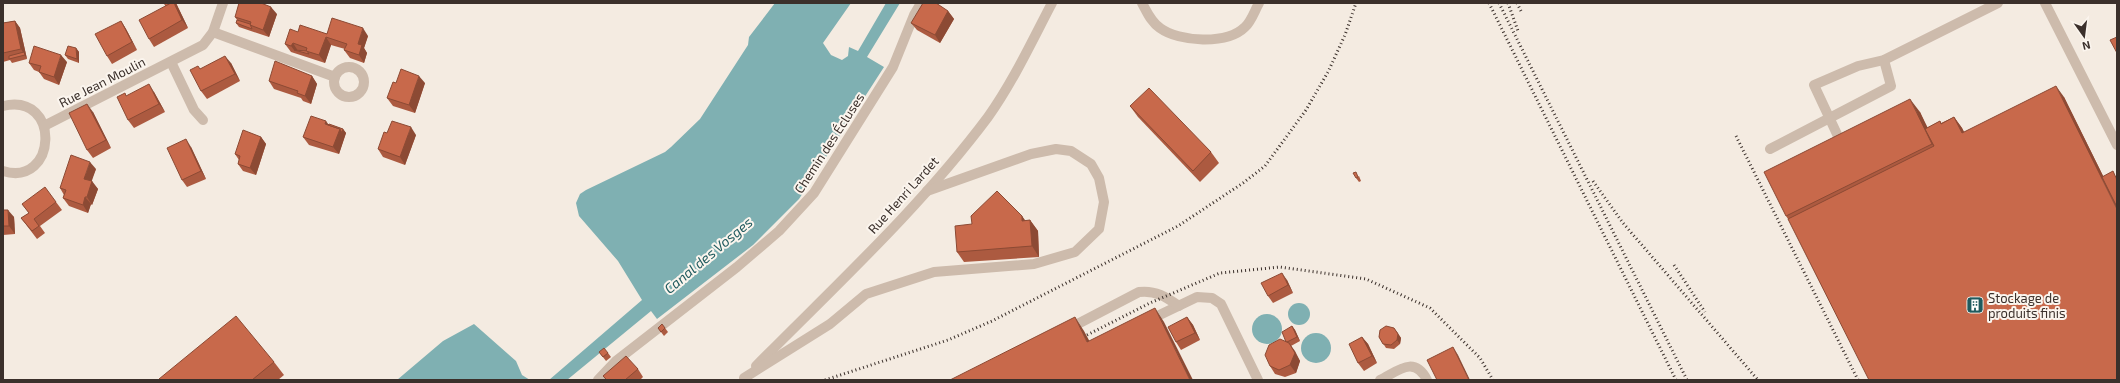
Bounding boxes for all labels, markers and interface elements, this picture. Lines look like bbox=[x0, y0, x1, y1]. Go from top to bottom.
north arrow bbox=[2064, 16, 2104, 56]
text: N bbox=[2081, 39, 2092, 53]
street label: Rue Jean Moulin bbox=[56, 53, 148, 111]
street label: Chemin des Écluses bbox=[790, 89, 867, 196]
street label: Rue Henri Lardet bbox=[864, 153, 942, 237]
water label: Canal des Vosges bbox=[660, 213, 756, 297]
place label: Stockage de produits finis bbox=[1988, 290, 2066, 321]
building icon: Stockage de produits finis bbox=[1965, 295, 1985, 315]

